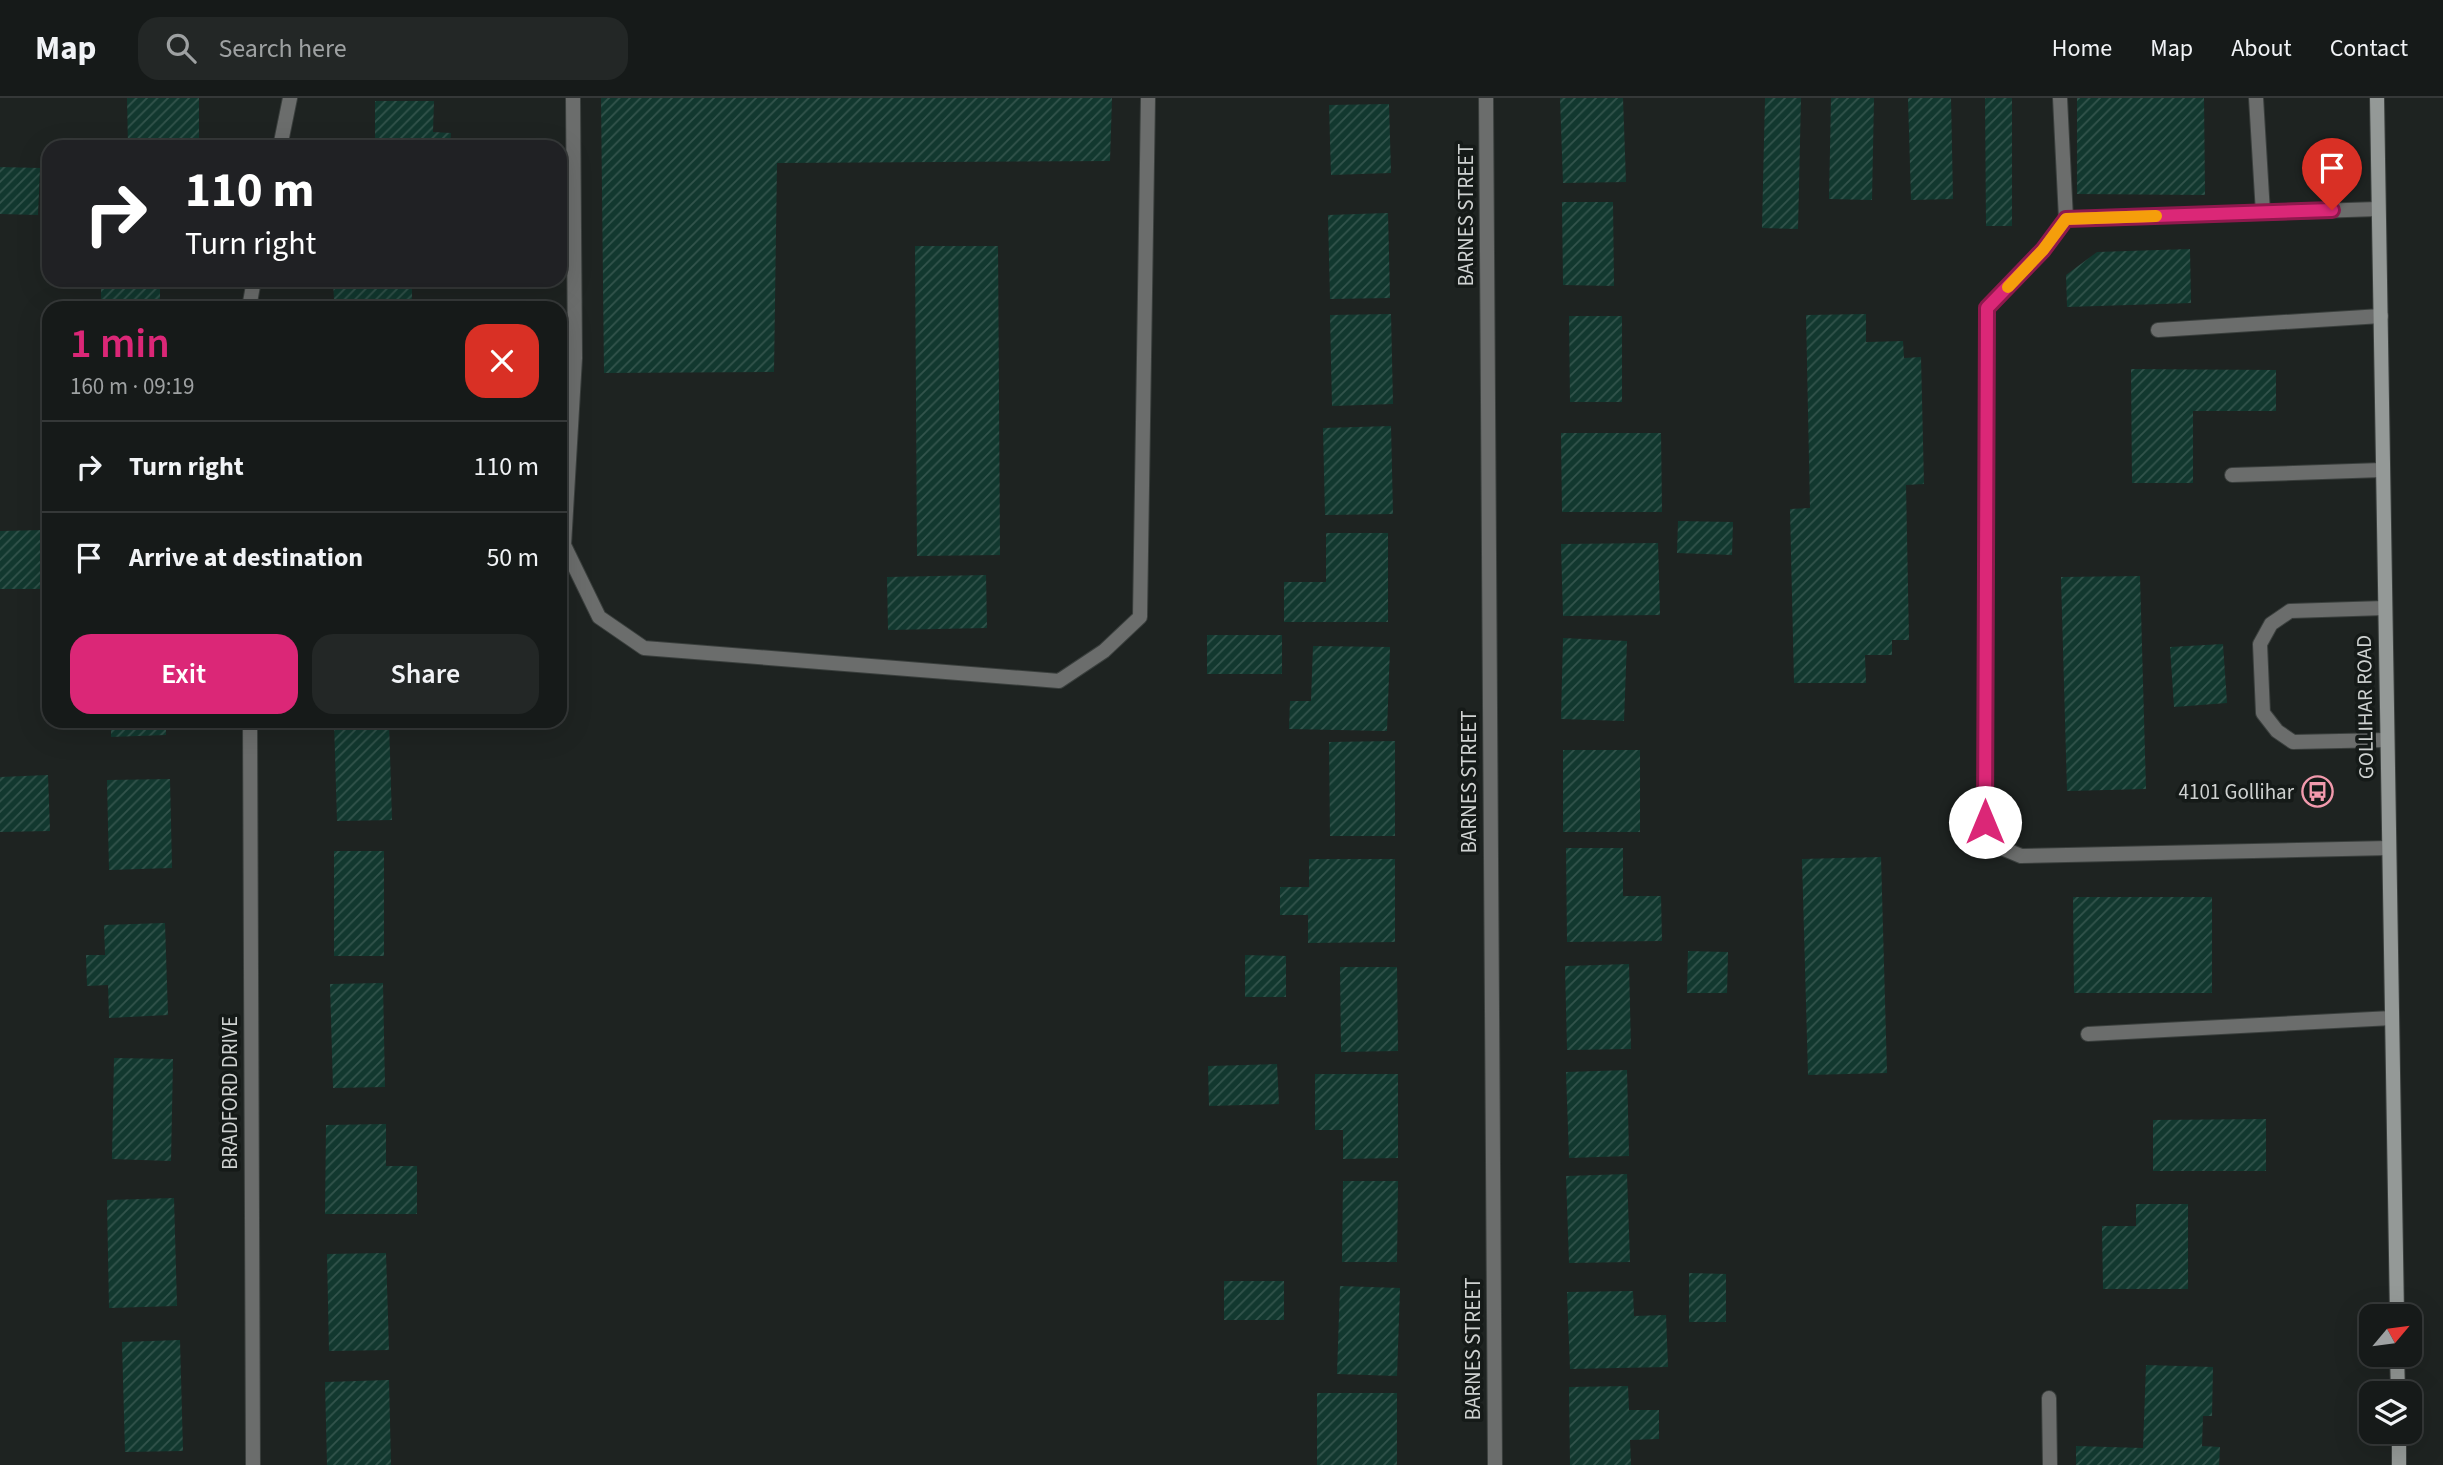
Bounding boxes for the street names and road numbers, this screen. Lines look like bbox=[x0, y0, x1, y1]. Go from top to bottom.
street label: BARNES STREET bbox=[1451, 143, 1481, 287]
street label: GOLLIHAR ROAD bbox=[2349, 635, 2381, 779]
street label: BARNES STREET bbox=[1454, 710, 1484, 854]
street label: BRADFORD DRIVE bbox=[215, 1016, 245, 1170]
street label: BARNES STREET bbox=[1458, 1277, 1488, 1421]

